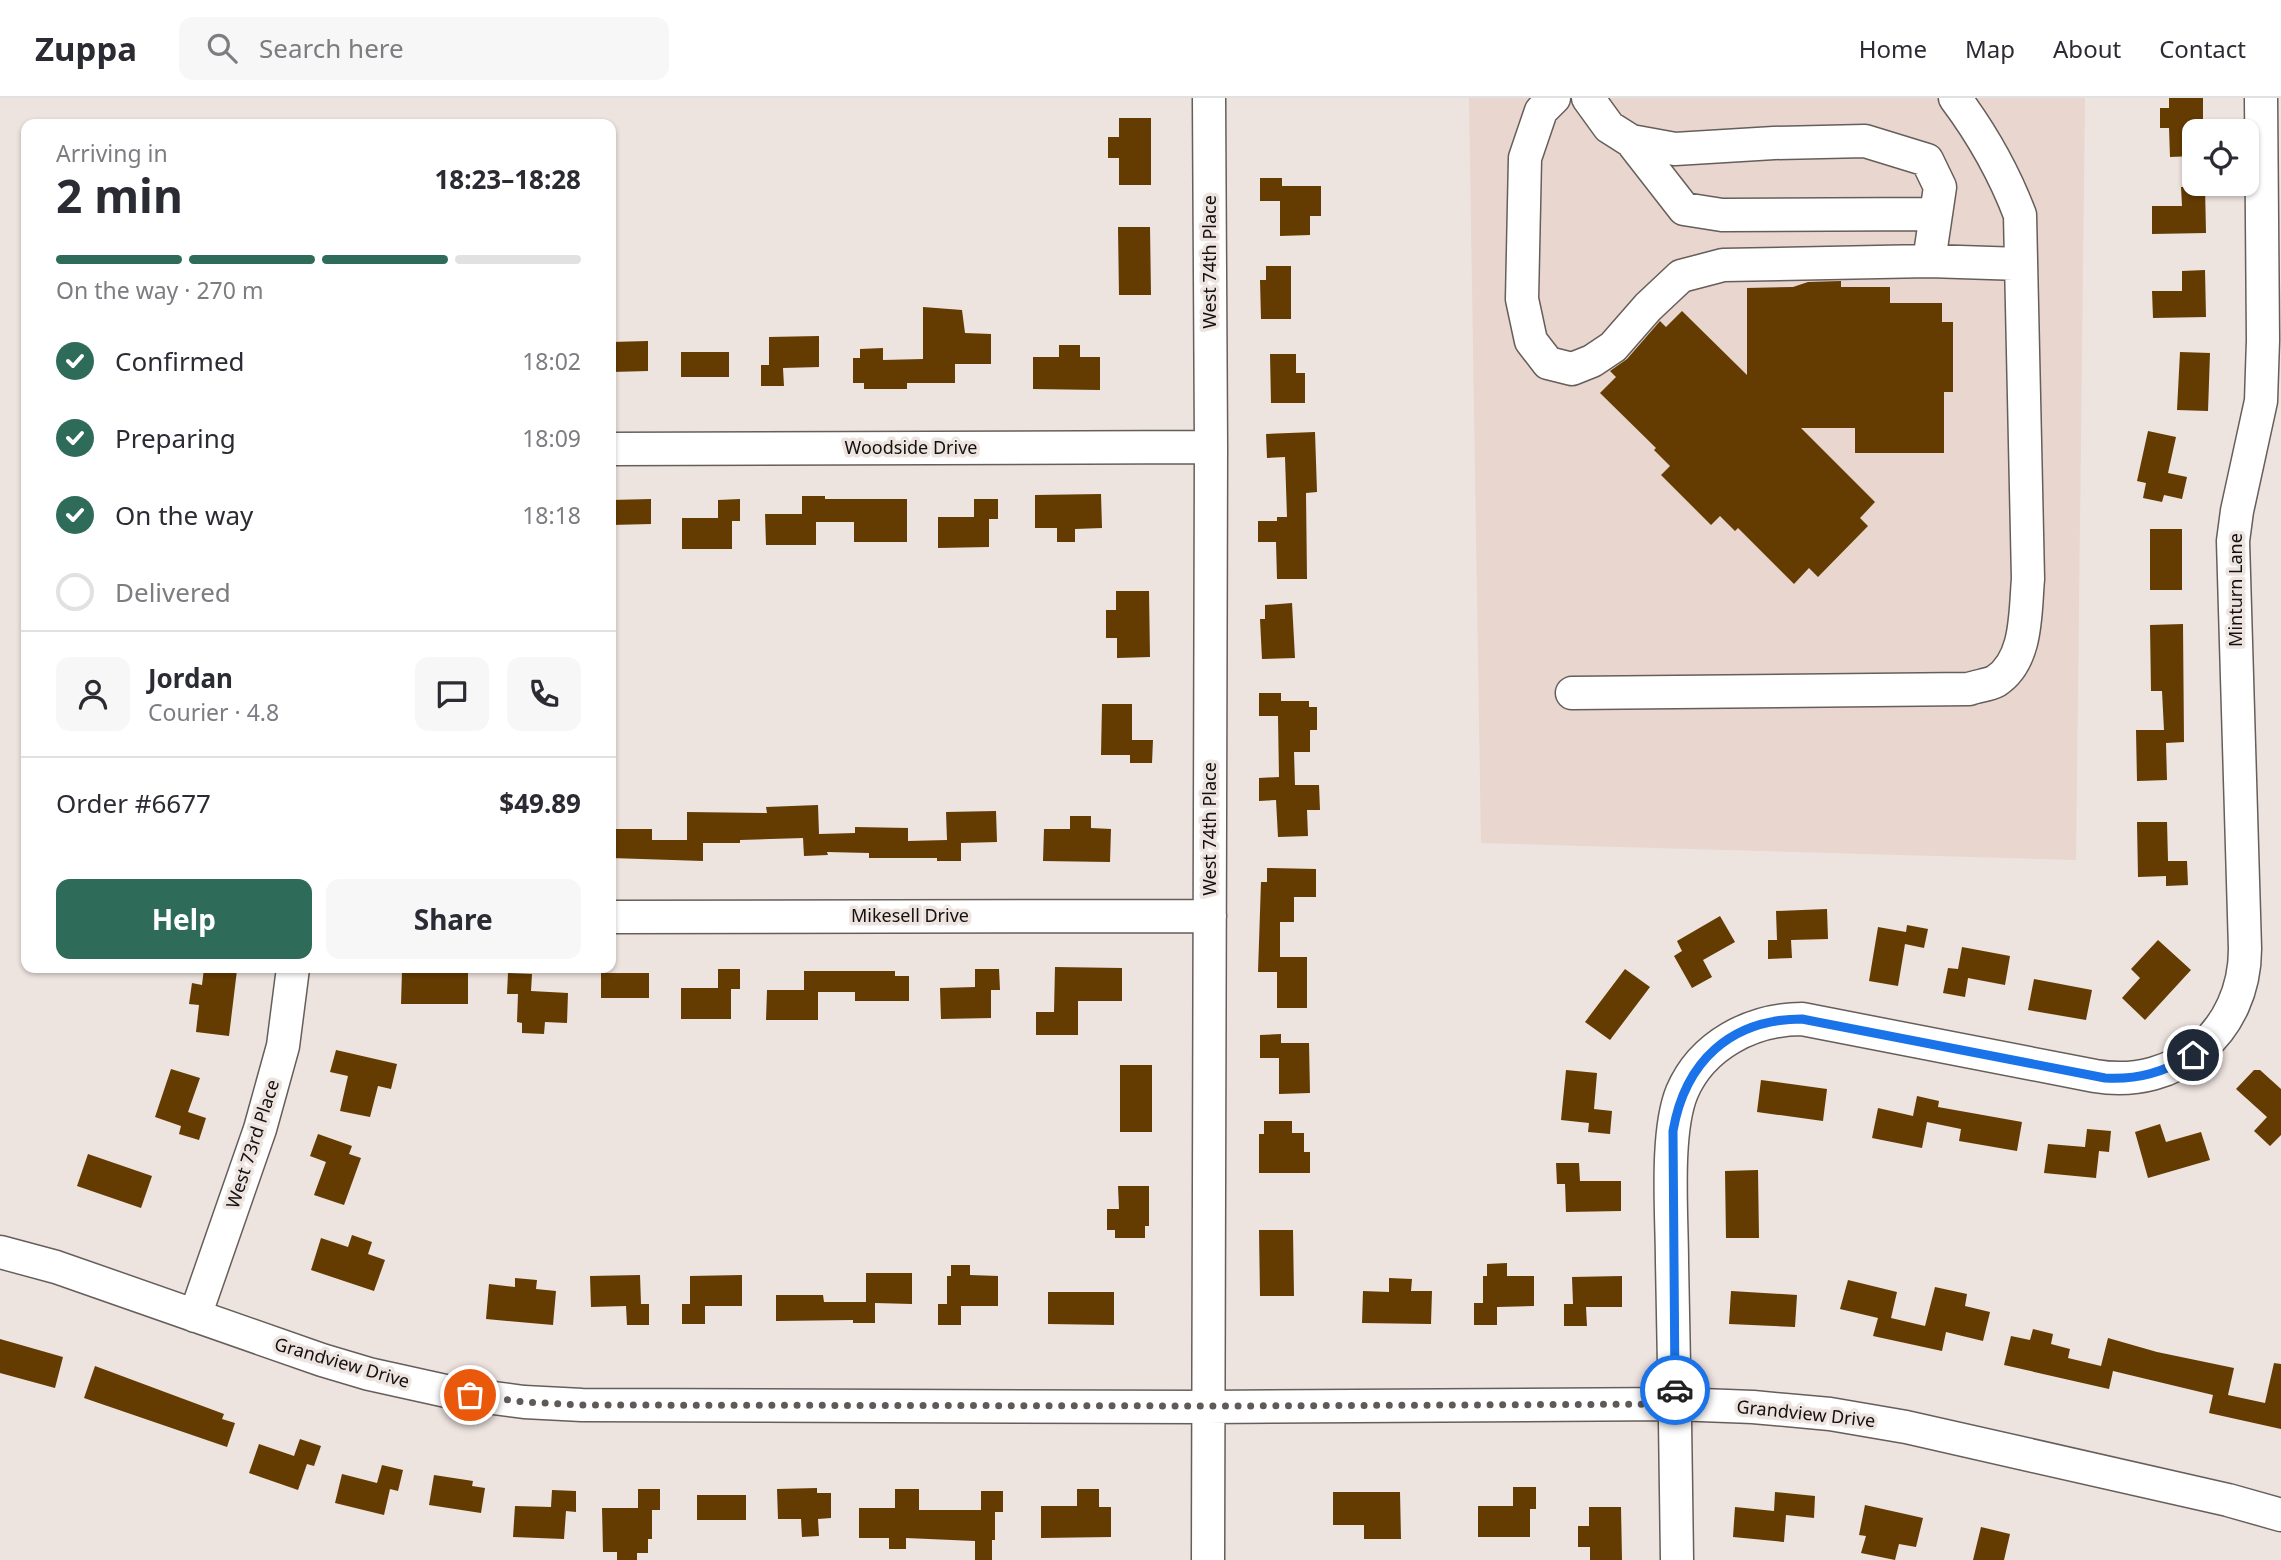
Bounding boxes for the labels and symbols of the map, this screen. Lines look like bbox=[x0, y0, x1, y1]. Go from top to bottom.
street label: West 74th Place bbox=[1197, 195, 1221, 329]
street label: Woodside Drive bbox=[845, 435, 977, 459]
street label: Minturn Lane bbox=[2223, 533, 2247, 647]
street label: West 74th Place bbox=[1197, 762, 1221, 896]
street label: Mikesell Drive bbox=[851, 903, 969, 927]
pin bbox=[2163, 1025, 2223, 1085]
street label: West 73rd Place bbox=[220, 1076, 284, 1211]
street label: Grandview Drive bbox=[272, 1331, 413, 1393]
courier bbox=[1640, 1355, 1710, 1425]
pin bbox=[440, 1365, 500, 1425]
street label: Grandview Drive bbox=[1736, 1394, 1877, 1432]

